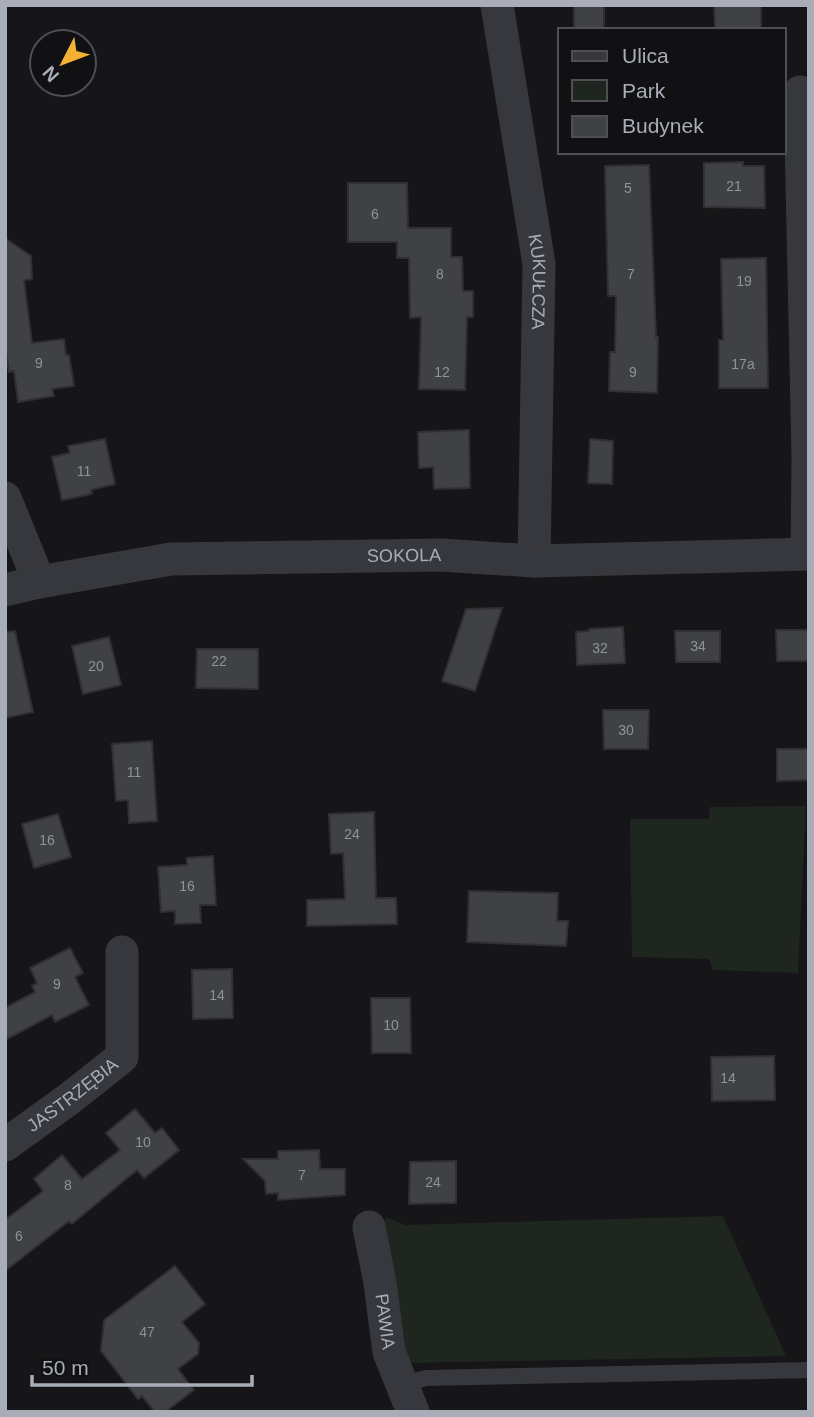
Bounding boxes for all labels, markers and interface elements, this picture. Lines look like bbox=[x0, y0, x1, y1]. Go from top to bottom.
north arrow bbox=[28, 28, 98, 98]
legend bbox=[558, 28, 786, 154]
text: Ulica bbox=[622, 44, 669, 67]
text: N bbox=[38, 62, 63, 86]
text: Park bbox=[622, 79, 666, 102]
text: Budynek bbox=[622, 114, 704, 137]
house number: 21 bbox=[726, 178, 742, 194]
house number: 5 bbox=[624, 180, 632, 196]
house number: 6 bbox=[371, 206, 379, 222]
street label: KUKUŁCZA bbox=[524, 232, 549, 330]
house number: 8 bbox=[436, 266, 444, 282]
house number: 7 bbox=[627, 266, 635, 282]
house number: 19 bbox=[736, 273, 752, 289]
house number: 9 bbox=[35, 355, 43, 371]
house number: 17a bbox=[731, 356, 755, 372]
house number: 12 bbox=[434, 364, 450, 380]
house number: 9 bbox=[629, 364, 637, 380]
house number: 11 bbox=[77, 463, 91, 479]
street label: SOKOLA bbox=[367, 545, 441, 566]
house number: 34 bbox=[690, 638, 706, 654]
house number: 32 bbox=[592, 640, 608, 656]
house number: 22 bbox=[211, 653, 227, 669]
house number: 20 bbox=[88, 658, 104, 674]
house number: 30 bbox=[618, 722, 634, 738]
house number: 11 bbox=[127, 764, 141, 780]
house number: 24 bbox=[344, 826, 360, 842]
house number: 16 bbox=[39, 832, 55, 848]
house number: 16 bbox=[179, 878, 195, 894]
house number: 9 bbox=[53, 976, 61, 992]
house number: 14 bbox=[209, 987, 225, 1003]
house number: 10 bbox=[383, 1017, 399, 1033]
street label: JASTRZĘBIA bbox=[23, 1054, 122, 1136]
house number: 14 bbox=[720, 1070, 736, 1086]
house number: 10 bbox=[135, 1134, 151, 1150]
house number: 7 bbox=[298, 1167, 306, 1183]
house number: 24 bbox=[425, 1174, 441, 1190]
house number: 8 bbox=[64, 1177, 72, 1193]
house number: 6 bbox=[15, 1228, 23, 1244]
street label: PAWIA bbox=[371, 1293, 399, 1351]
house number: 47 bbox=[139, 1324, 155, 1340]
scale bar bbox=[32, 1344, 252, 1388]
text: 50 m bbox=[42, 1356, 89, 1379]

